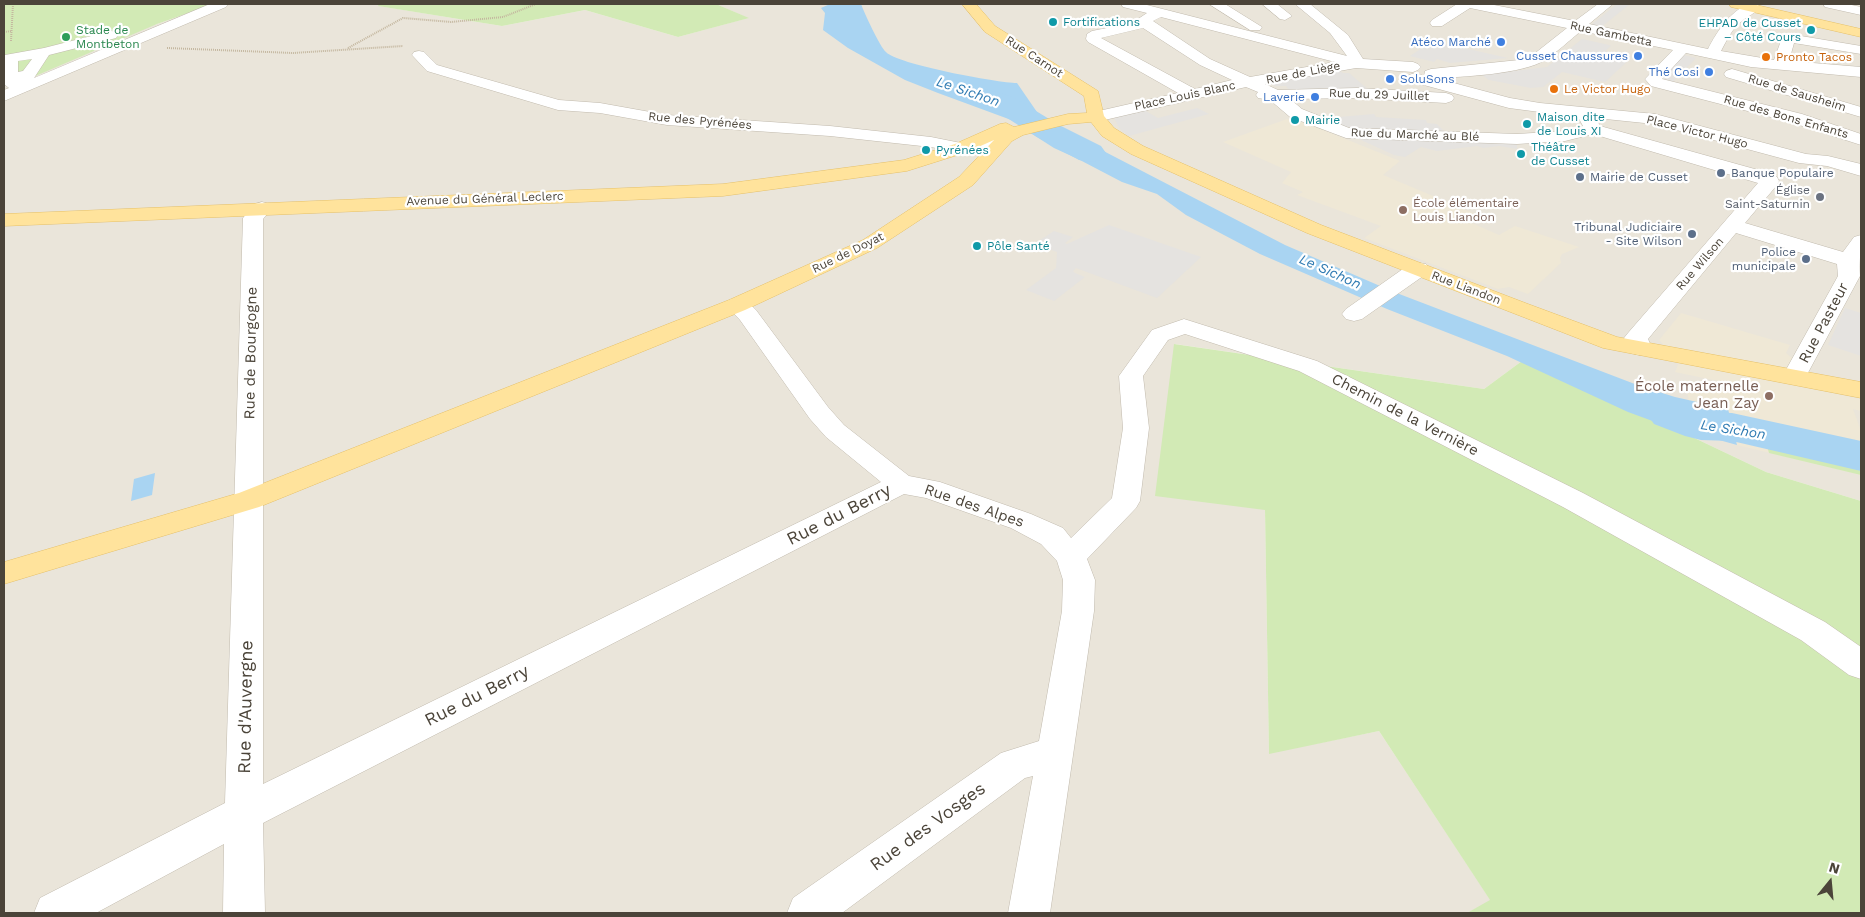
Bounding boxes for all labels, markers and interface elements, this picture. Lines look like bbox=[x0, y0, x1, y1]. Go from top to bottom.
place label: Fortifications bbox=[1063, 15, 1140, 29]
marker: Fortifications bbox=[1047, 16, 1059, 28]
place label: EHPAD de Cusset – Côté Cours bbox=[1699, 16, 1801, 44]
street label: Rue Gambetta bbox=[1569, 18, 1653, 50]
place label: Stade de Montbeton bbox=[76, 23, 140, 51]
marker: EHPAD de Cusset – Côté Cours bbox=[1805, 24, 1817, 36]
marker: Stade de Montbeton bbox=[60, 31, 72, 43]
street label: Rue Carnot bbox=[1003, 33, 1065, 81]
place label: Atéco Marché bbox=[1411, 35, 1491, 49]
marker: Atéco Marché bbox=[1495, 36, 1507, 48]
place label: Cusset Chaussures bbox=[1516, 49, 1628, 63]
marker: Cusset Chaussures bbox=[1632, 50, 1644, 62]
place label: Pronto Tacos bbox=[1776, 50, 1852, 64]
marker: Pronto Tacos bbox=[1760, 51, 1772, 63]
street label: Rue de Liège bbox=[1265, 59, 1341, 87]
place label: Thé Cosi bbox=[1649, 65, 1699, 79]
marker: Thé Cosi bbox=[1703, 66, 1715, 78]
street label: Rue de Sausheim bbox=[1746, 71, 1848, 115]
place label: SoluSons bbox=[1400, 72, 1455, 86]
water label: Le Sichon bbox=[934, 73, 1002, 111]
marker: SoluSons bbox=[1384, 73, 1396, 85]
street label: Place Louis Blanc bbox=[1133, 78, 1237, 114]
place label: Le Victor Hugo bbox=[1564, 82, 1651, 96]
marker: Le Victor Hugo bbox=[1548, 83, 1560, 95]
street label: Rue du 29 Juillet bbox=[1329, 86, 1429, 104]
place label: Laverie bbox=[1263, 90, 1305, 104]
marker: Laverie bbox=[1309, 91, 1321, 103]
street label: Rue des Bons Enfants bbox=[1722, 92, 1850, 142]
street label: Rue des Pyrénées bbox=[648, 109, 752, 133]
place label: Maison dite de Louis XI bbox=[1537, 110, 1605, 138]
street label: Place Victor Hugo bbox=[1645, 112, 1749, 152]
place label: Mairie bbox=[1305, 113, 1340, 127]
marker: Mairie bbox=[1289, 114, 1301, 126]
marker: Maison dite de Louis XI bbox=[1521, 118, 1533, 130]
street label: Rue du Marché au Blé bbox=[1350, 126, 1480, 144]
place label: Théâtre de Cusset bbox=[1531, 140, 1590, 168]
place label: Pyrénées bbox=[936, 143, 989, 157]
marker: Pyrénées bbox=[920, 144, 932, 156]
marker: Théâtre de Cusset bbox=[1515, 148, 1527, 160]
place label: Banque Populaire bbox=[1731, 166, 1834, 180]
marker: Banque Populaire bbox=[1715, 167, 1727, 179]
place label: Mairie de Cusset bbox=[1590, 170, 1688, 184]
marker: Mairie de Cusset bbox=[1574, 171, 1586, 183]
place label: Église Saint-Saturnin bbox=[1725, 183, 1810, 211]
street label: Avenue du Général Leclerc bbox=[406, 189, 564, 209]
marker: Église Saint-Saturnin bbox=[1814, 191, 1826, 203]
place label: École élémentaire Louis Liandon bbox=[1413, 196, 1519, 224]
marker: École élémentaire Louis Liandon bbox=[1397, 204, 1409, 216]
place label: Tribunal Judiciaire - Site Wilson bbox=[1574, 220, 1682, 248]
marker: Tribunal Judiciaire - Site Wilson bbox=[1686, 228, 1698, 240]
street label: Rue de Doyat bbox=[810, 229, 886, 277]
street label: Rue Wilson bbox=[1673, 235, 1727, 293]
place label: Pôle Santé bbox=[987, 239, 1050, 253]
marker: Pôle Santé bbox=[971, 240, 983, 252]
place label: Police municipale bbox=[1732, 245, 1796, 273]
water label: Le Sichon bbox=[1297, 251, 1363, 293]
marker: Police municipale bbox=[1800, 253, 1812, 265]
street label: Rue Liandon bbox=[1429, 268, 1503, 308]
street label: Rue Pasteur bbox=[1795, 280, 1853, 366]
street label: Rue de Bourgogne bbox=[241, 287, 261, 419]
street label: Chemin de la Vernière bbox=[1328, 370, 1482, 460]
place label: École maternelle Jean Zay bbox=[1635, 378, 1759, 413]
marker: École maternelle Jean Zay bbox=[1763, 390, 1775, 402]
water label: Le Sichon bbox=[1699, 417, 1767, 443]
street label: Rue du Berry bbox=[783, 479, 895, 551]
street label: Rue des Alpes bbox=[922, 481, 1026, 531]
street label: Rue d'Auvergne bbox=[234, 640, 258, 774]
street label: Rue du Berry bbox=[421, 660, 533, 732]
street label: Rue des Vosges bbox=[866, 778, 990, 876]
north arrow bbox=[1805, 857, 1855, 907]
text: N bbox=[1827, 858, 1842, 877]

